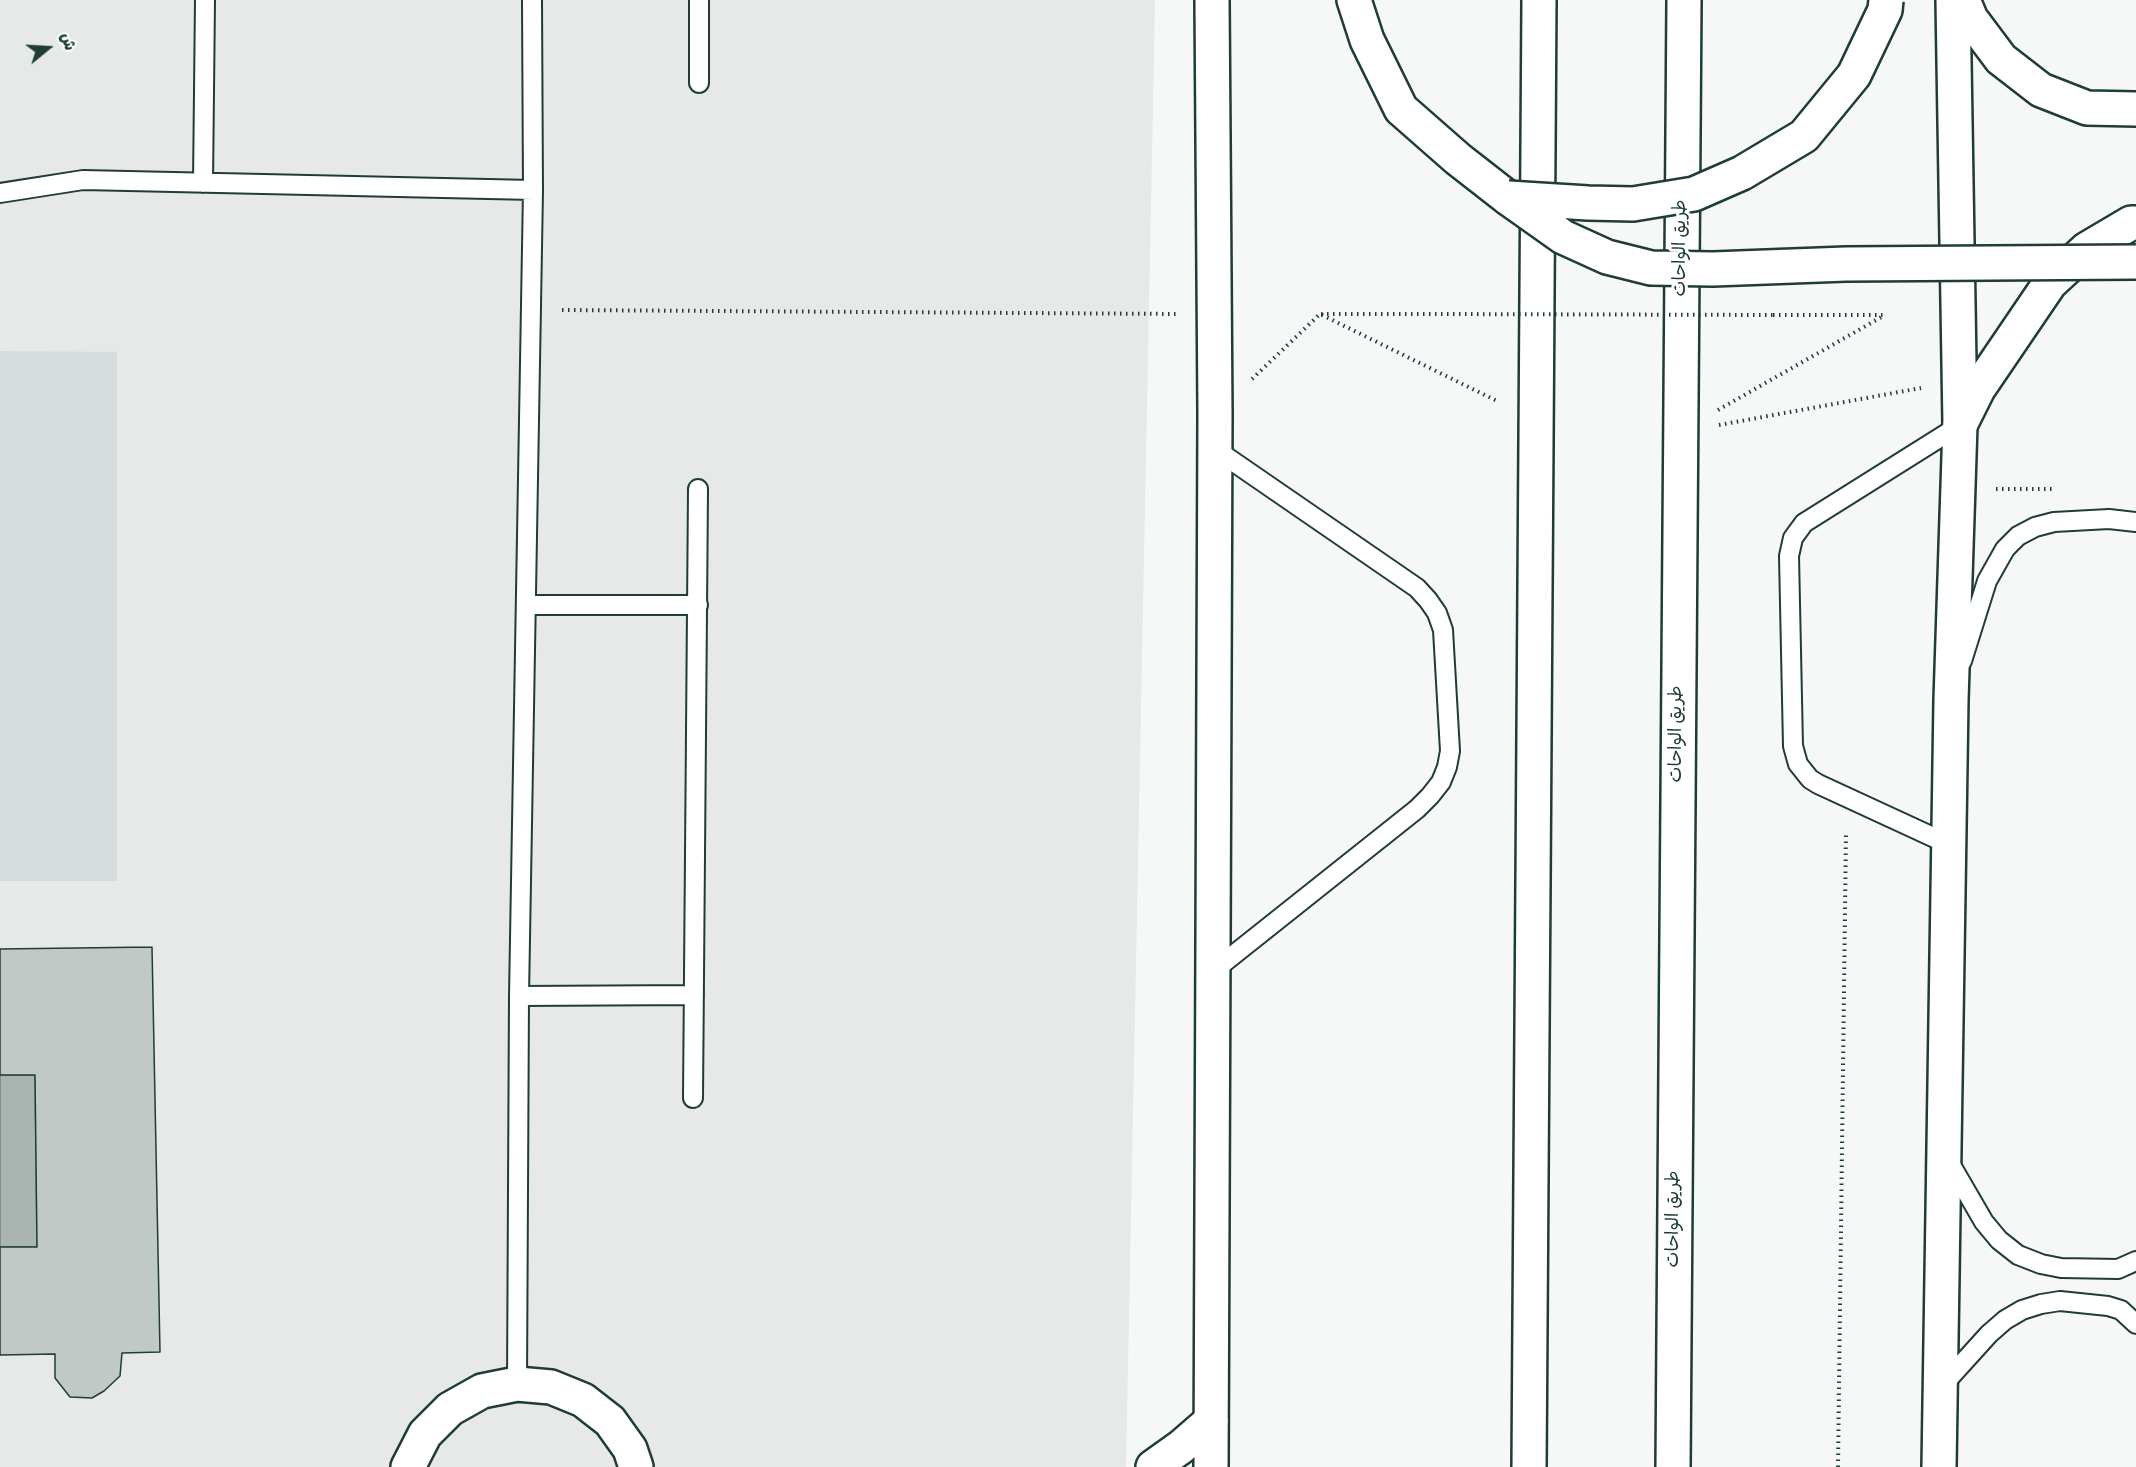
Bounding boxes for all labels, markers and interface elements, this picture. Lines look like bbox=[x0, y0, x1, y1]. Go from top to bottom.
north arrow bbox=[18, 18, 78, 78]
text: ش bbox=[54, 31, 77, 54]
street label: طريق الواحات bbox=[1671, 200, 1693, 296]
street label: طريق الواحات bbox=[1667, 686, 1689, 782]
street label: طريق الواحات bbox=[1664, 1171, 1686, 1267]

